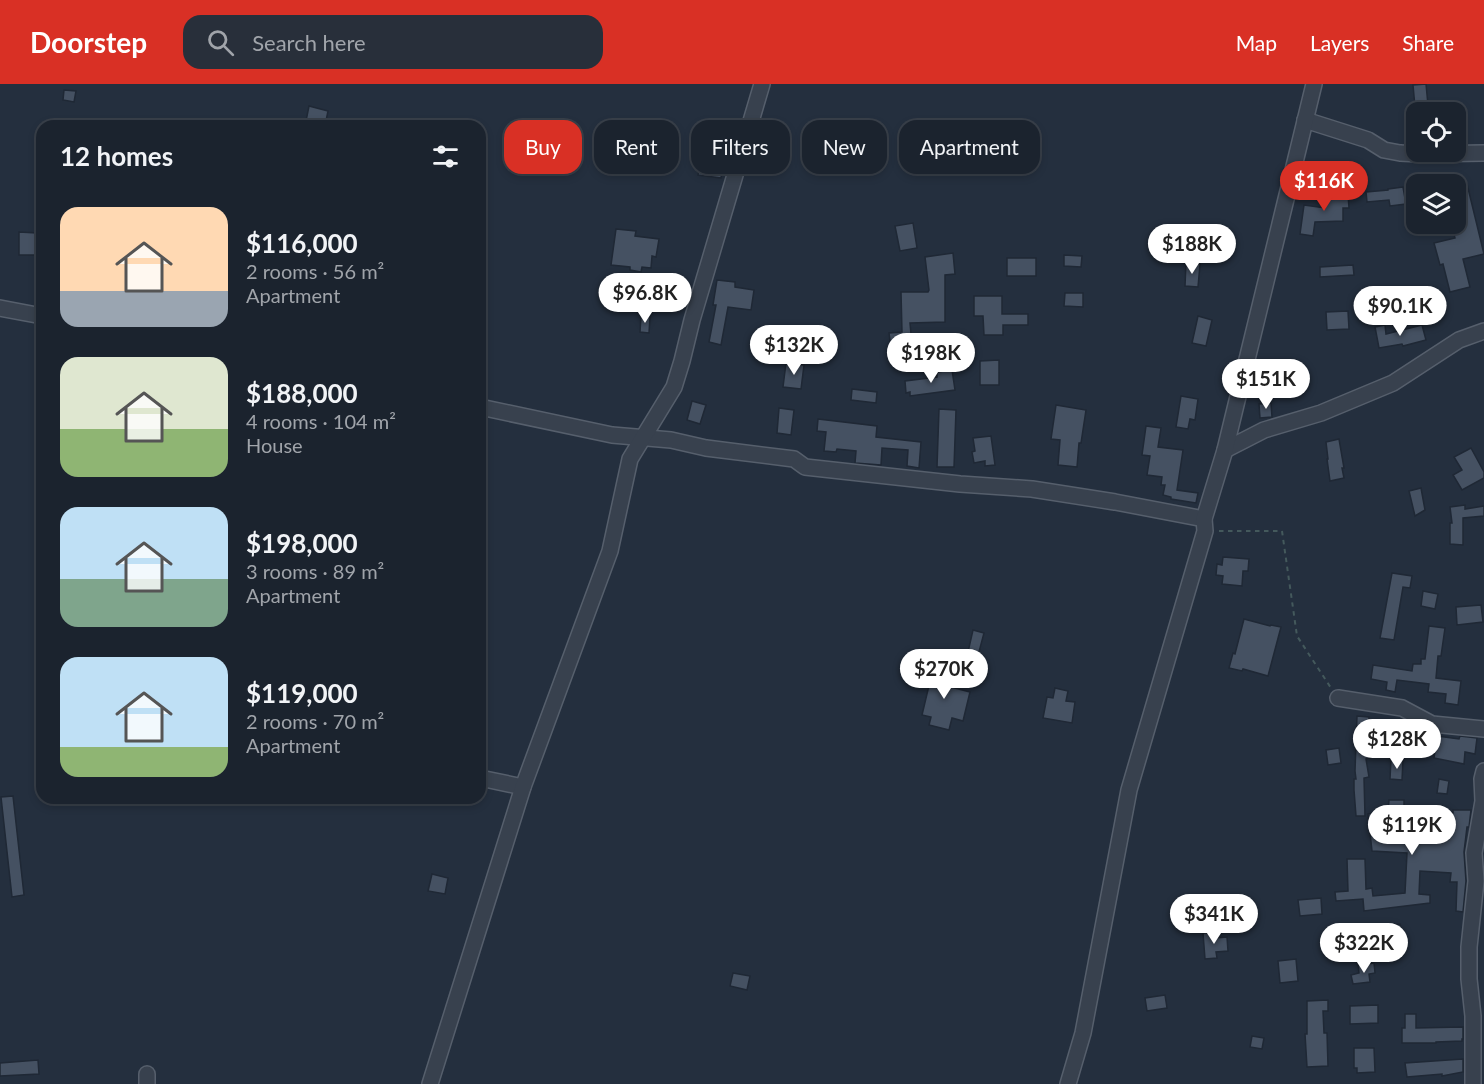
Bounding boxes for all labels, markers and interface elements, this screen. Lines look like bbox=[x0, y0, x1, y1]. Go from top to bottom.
search box bbox=[183, 15, 603, 69]
text: Doorstep bbox=[30, 25, 147, 59]
icon: search bbox=[204, 26, 237, 59]
text: Search here bbox=[252, 29, 366, 56]
text: Map bbox=[1236, 30, 1277, 55]
text: Layers bbox=[1310, 30, 1369, 55]
text: Share bbox=[1402, 30, 1454, 55]
map controls bbox=[1406, 102, 1466, 234]
button: locate bbox=[1406, 102, 1466, 162]
chip: Buy bbox=[504, 120, 582, 174]
chip: Rent bbox=[594, 120, 679, 174]
chip: Filters bbox=[691, 120, 790, 174]
chip: New bbox=[802, 120, 887, 174]
chip: Apartment bbox=[899, 120, 1040, 174]
text: 12 homes bbox=[60, 140, 173, 172]
icon: filters bbox=[429, 140, 462, 173]
pin: $116K bbox=[1282, 161, 1366, 212]
text: $116K bbox=[1294, 168, 1354, 192]
button: layers bbox=[1406, 174, 1466, 234]
pin: $188K bbox=[1150, 224, 1234, 275]
text: $116,000 bbox=[246, 227, 358, 259]
icon: home bbox=[108, 231, 180, 303]
text: $188K bbox=[1162, 231, 1222, 255]
text: 2 rooms · 56 m² bbox=[246, 259, 384, 283]
pin: $96.8K bbox=[596, 273, 694, 324]
text: $96.8K bbox=[613, 280, 677, 304]
text: Apartment bbox=[246, 283, 340, 307]
pin: $90.1K bbox=[1351, 286, 1449, 337]
text: $90.1K bbox=[1368, 293, 1432, 317]
pin: $132K bbox=[752, 325, 836, 376]
text: $132K bbox=[764, 332, 824, 356]
pin: $198K bbox=[889, 333, 973, 384]
text: $198K bbox=[901, 340, 961, 364]
pin: $151K bbox=[1224, 359, 1308, 410]
text: $151K bbox=[1236, 366, 1296, 390]
text: $188,000 bbox=[246, 377, 358, 409]
icon: home bbox=[108, 381, 180, 453]
text: 4 rooms · 104 m² bbox=[246, 409, 396, 433]
text: House bbox=[246, 433, 303, 457]
text: $198,000 bbox=[246, 527, 358, 559]
icon: home bbox=[108, 531, 180, 603]
text: 3 rooms · 89 m² bbox=[246, 559, 384, 583]
text: Apartment bbox=[246, 583, 340, 607]
pin: $270K bbox=[902, 649, 986, 700]
text: $270K bbox=[914, 656, 974, 680]
text: $119,000 bbox=[246, 677, 358, 709]
icon: home bbox=[108, 681, 180, 753]
text: 2 rooms · 70 m² bbox=[246, 709, 384, 733]
pin: $128K bbox=[1355, 719, 1439, 770]
text: $128K bbox=[1367, 726, 1427, 750]
text: Apartment bbox=[246, 733, 340, 757]
pin: $119K bbox=[1370, 805, 1454, 856]
text: $119K bbox=[1382, 812, 1442, 836]
pin: $341K bbox=[1172, 894, 1256, 945]
text: $341K bbox=[1184, 901, 1244, 925]
pin: $322K bbox=[1322, 923, 1406, 974]
text: $322K bbox=[1334, 930, 1394, 954]

